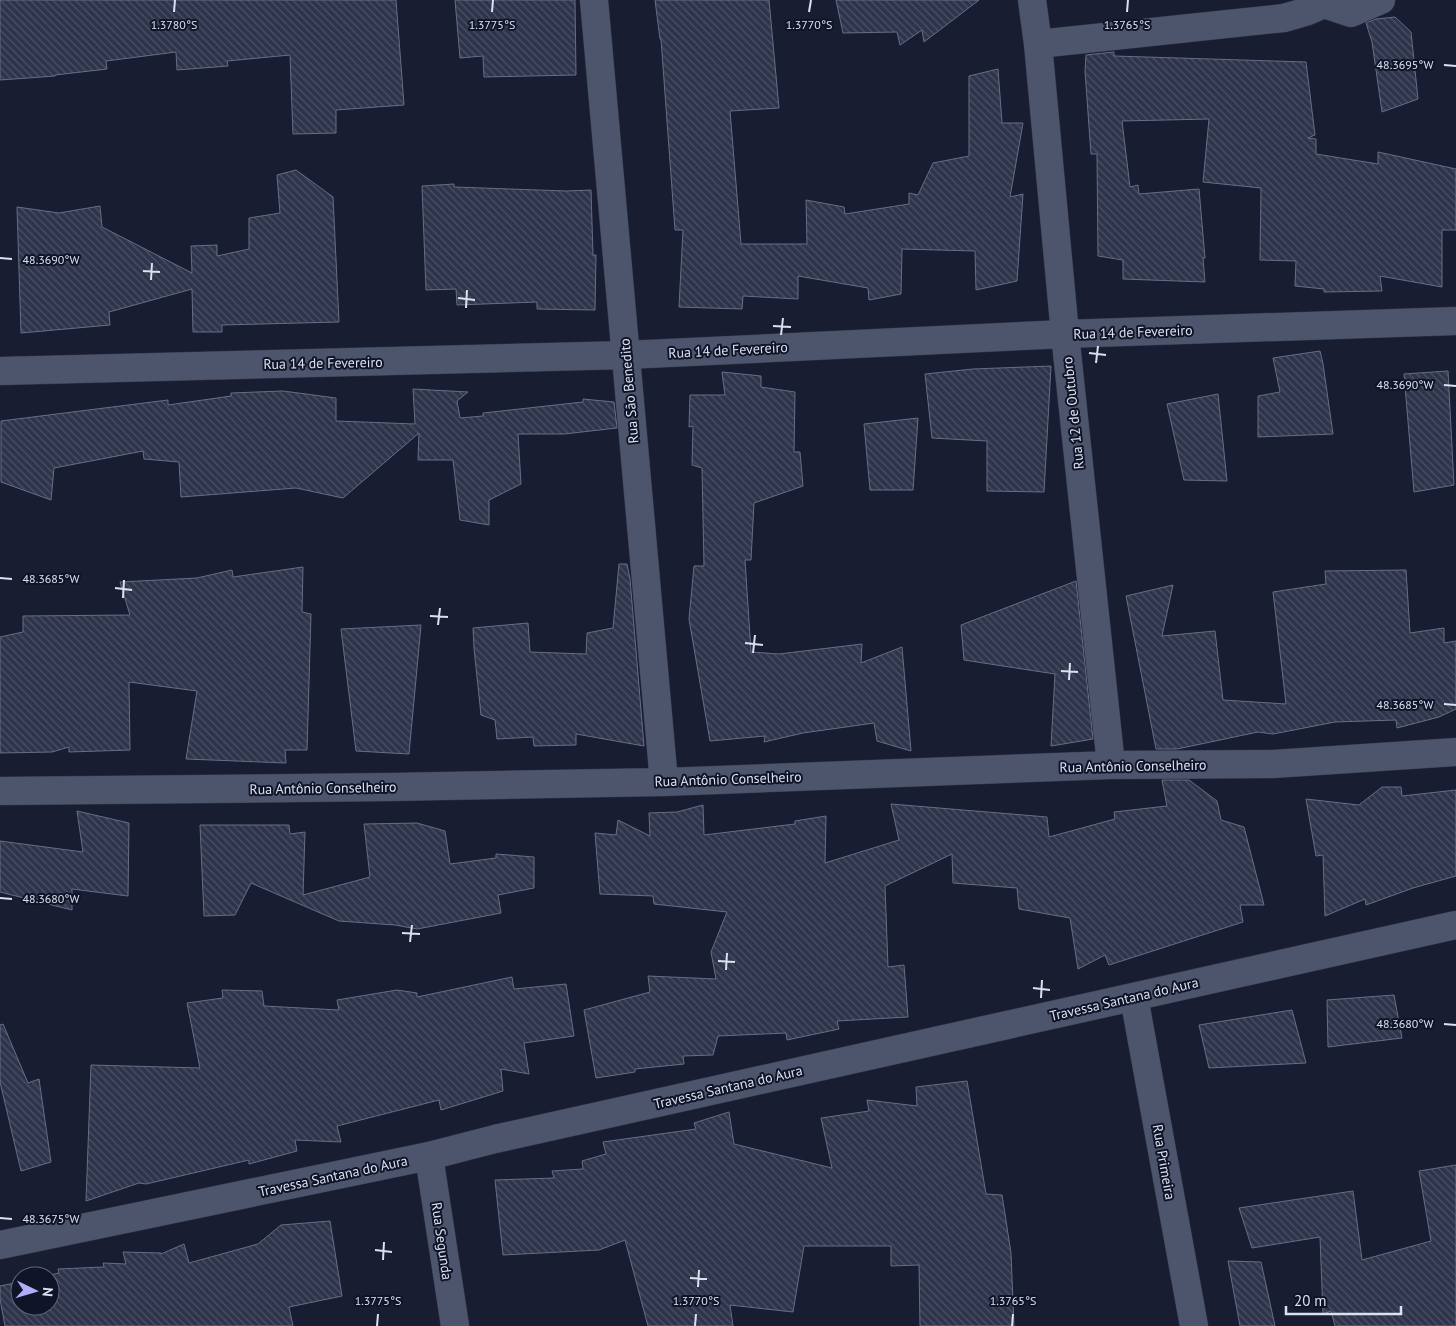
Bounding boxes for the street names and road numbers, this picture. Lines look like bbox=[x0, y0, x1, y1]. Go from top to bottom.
street label: Rua 14 de Fevereiro bbox=[1073, 321, 1193, 343]
street label: Rua São Benedito bbox=[615, 338, 643, 444]
street label: Rua 14 de Fevereiro bbox=[668, 338, 788, 362]
street label: Rua 14 de Fevereiro bbox=[263, 353, 383, 373]
street label: Rua 12 de Outubro bbox=[1058, 356, 1088, 470]
street label: Rua Antônio Conselheiro bbox=[1059, 756, 1207, 776]
street label: Rua Antônio Conselheiro bbox=[654, 767, 802, 791]
street label: Rua Antônio Conselheiro bbox=[249, 778, 397, 798]
street label: Travessa Santana do Aura bbox=[1048, 973, 1200, 1025]
street label: Travessa Santana do Aura bbox=[652, 1061, 804, 1113]
street label: Rua Primeira bbox=[1149, 1123, 1179, 1201]
street label: Travessa Santana do Aura bbox=[257, 1151, 409, 1201]
street label: Rua Segunda bbox=[428, 1201, 456, 1281]

